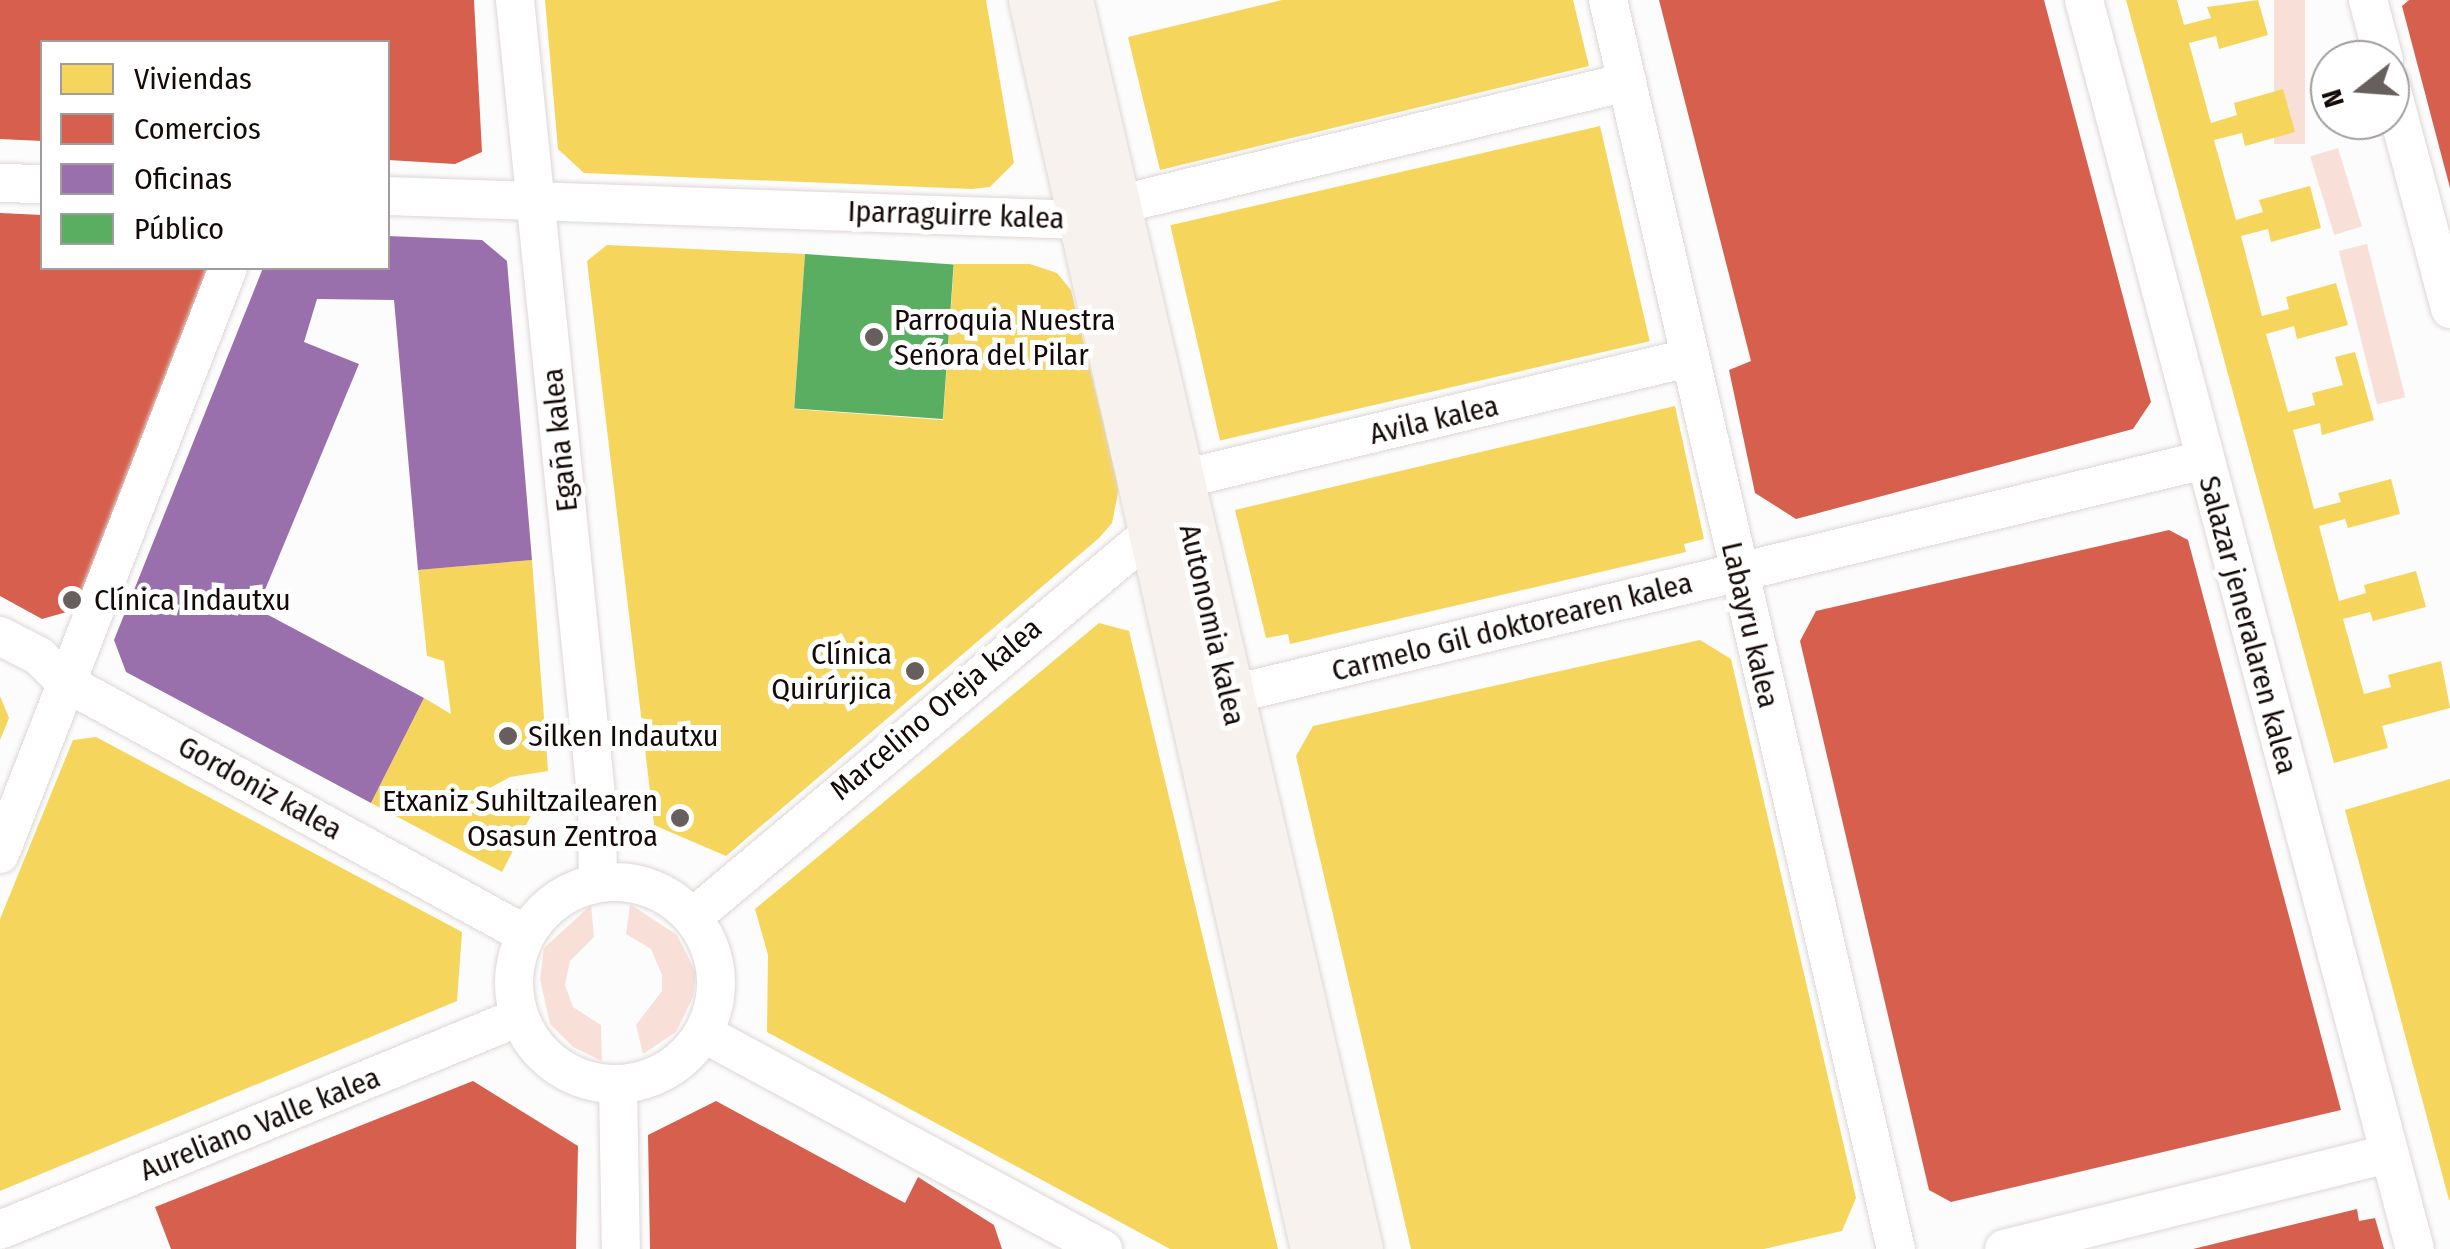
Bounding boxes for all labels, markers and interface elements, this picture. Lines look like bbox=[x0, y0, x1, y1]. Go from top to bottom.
legend bbox=[40, 40, 390, 270]
north arrow bbox=[2310, 40, 2410, 140]
text: Viviendas bbox=[134, 61, 252, 97]
text: N bbox=[2315, 85, 2351, 111]
text: Comercios bbox=[134, 111, 261, 147]
text: Oficinas bbox=[134, 161, 232, 197]
street label: Iparraguirre kalea bbox=[847, 193, 1065, 237]
text: Público bbox=[134, 211, 224, 247]
place label: Parroquia Nuestra Señora del Pilar bbox=[894, 302, 1115, 372]
marker: Parroquia Nuestra Señora del Pilar bbox=[863, 326, 885, 348]
street label: Egaña kalea bbox=[535, 366, 585, 514]
street label: Avila kalea bbox=[1366, 388, 1502, 452]
street label: Salazar jeneralaren kalea bbox=[2191, 472, 2305, 778]
street label: Autonomia kalea bbox=[1171, 521, 1253, 729]
street label: Labayru kalea bbox=[1713, 538, 1787, 712]
street label: Carmelo Gil doktorearen kalea bbox=[1328, 565, 1696, 689]
place label: Clínica Indautxu bbox=[94, 582, 291, 618]
marker: Clínica Indautxu bbox=[59, 587, 85, 613]
street label: Marcelino Oreja kalea bbox=[823, 610, 1049, 808]
place label: Clínica Quirúrjica bbox=[771, 636, 892, 706]
marker: Clínica Quirúrjica bbox=[902, 658, 928, 684]
place label: Silken Indautxu bbox=[528, 718, 718, 754]
marker: Silken Indautxu bbox=[497, 725, 519, 747]
street label: Gordoniz kalea bbox=[172, 728, 348, 848]
place label: Etxaniz Suhiltzailearen Osasun Zentroa bbox=[382, 783, 658, 854]
marker: Etxaniz Suhiltzailearen Osasun Zentroa bbox=[667, 805, 693, 831]
street label: Aureliano Valle kalea bbox=[135, 1059, 385, 1189]

